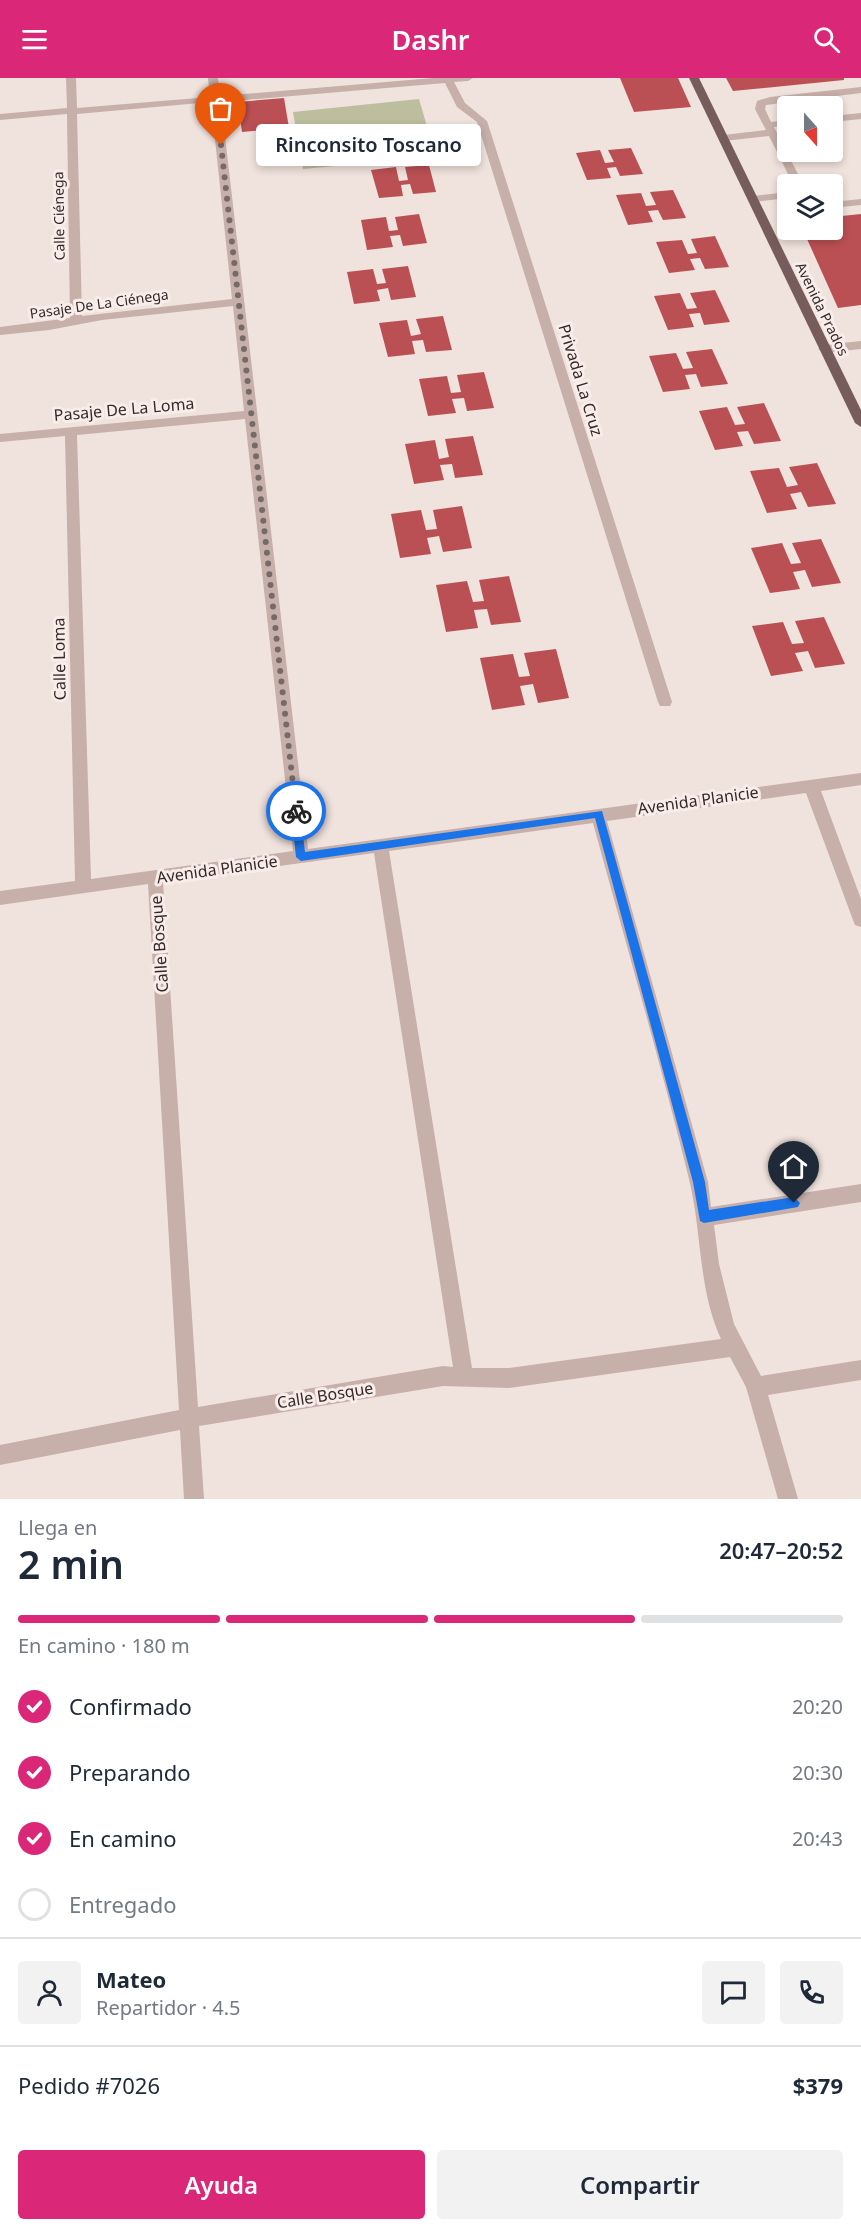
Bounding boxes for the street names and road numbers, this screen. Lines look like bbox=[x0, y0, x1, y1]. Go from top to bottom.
street label: Calle Ciénega bbox=[48, 171, 69, 261]
street label: Avenida Prados bbox=[792, 259, 853, 359]
street label: Pasaje De La Ciénega bbox=[28, 284, 170, 323]
street label: Privada La Cruz bbox=[554, 321, 608, 439]
street label: Pasaje De La Loma bbox=[53, 392, 195, 426]
street label: Calle Loma bbox=[47, 618, 71, 700]
street label: Avenida Planicie bbox=[636, 781, 760, 819]
street label: Avenida Planicie bbox=[155, 850, 279, 888]
street label: Calle Bosque bbox=[145, 895, 173, 993]
street label: Calle Bosque bbox=[275, 1377, 375, 1413]

